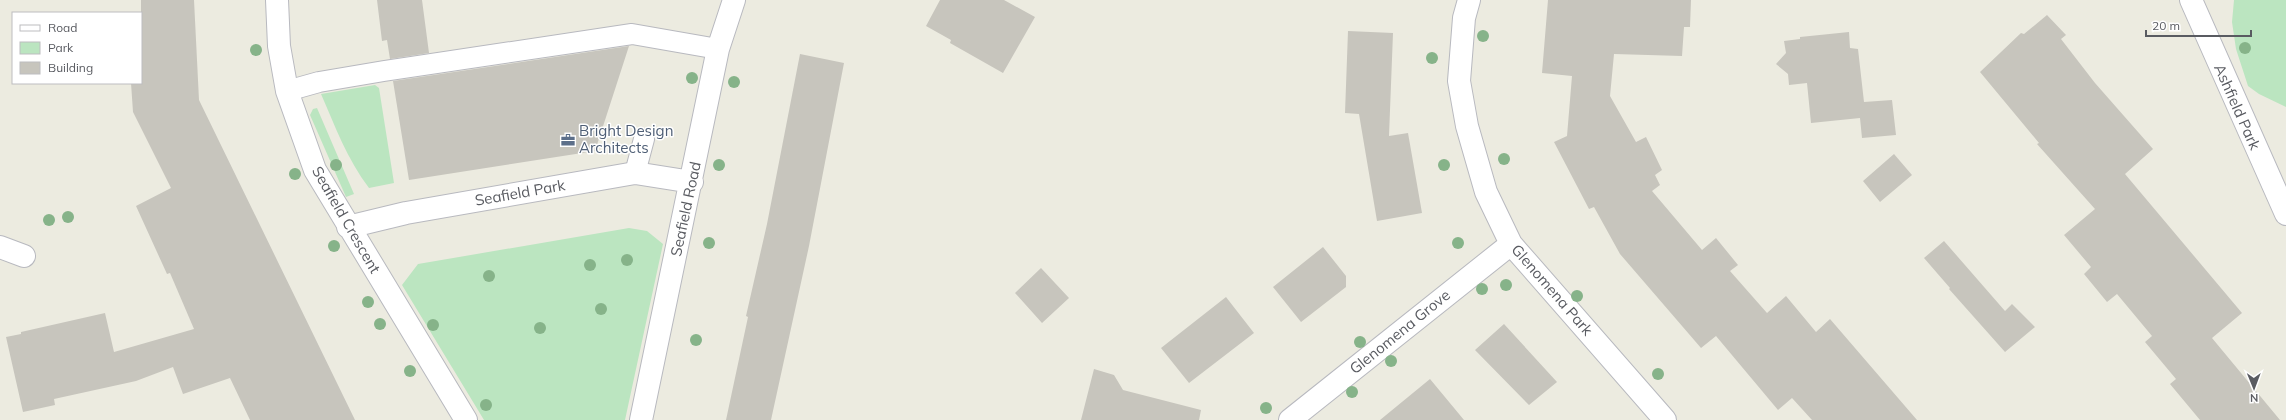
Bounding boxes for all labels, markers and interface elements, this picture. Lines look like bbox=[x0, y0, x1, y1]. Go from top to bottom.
legend bbox=[12, 12, 142, 84]
scale bar bbox=[2146, 12, 2251, 38]
text: 20 m bbox=[2152, 18, 2180, 33]
text: Road bbox=[48, 20, 77, 35]
text: Park bbox=[48, 40, 74, 55]
text: Building bbox=[48, 60, 93, 75]
street label: Ashfield Park bbox=[2210, 61, 2265, 153]
place label: Bright Design Architects bbox=[579, 121, 673, 157]
office icon: Bright Design Architects bbox=[560, 132, 576, 148]
street label: Seafield Road bbox=[666, 160, 705, 258]
street label: Seafield Crescent bbox=[308, 163, 385, 277]
street label: Seafield Park bbox=[473, 175, 567, 210]
street label: Glenomena Park bbox=[1508, 240, 1597, 339]
street label: Glenomena Grove bbox=[1346, 285, 1454, 378]
north arrow bbox=[2234, 368, 2274, 408]
text: N bbox=[2250, 391, 2258, 405]

